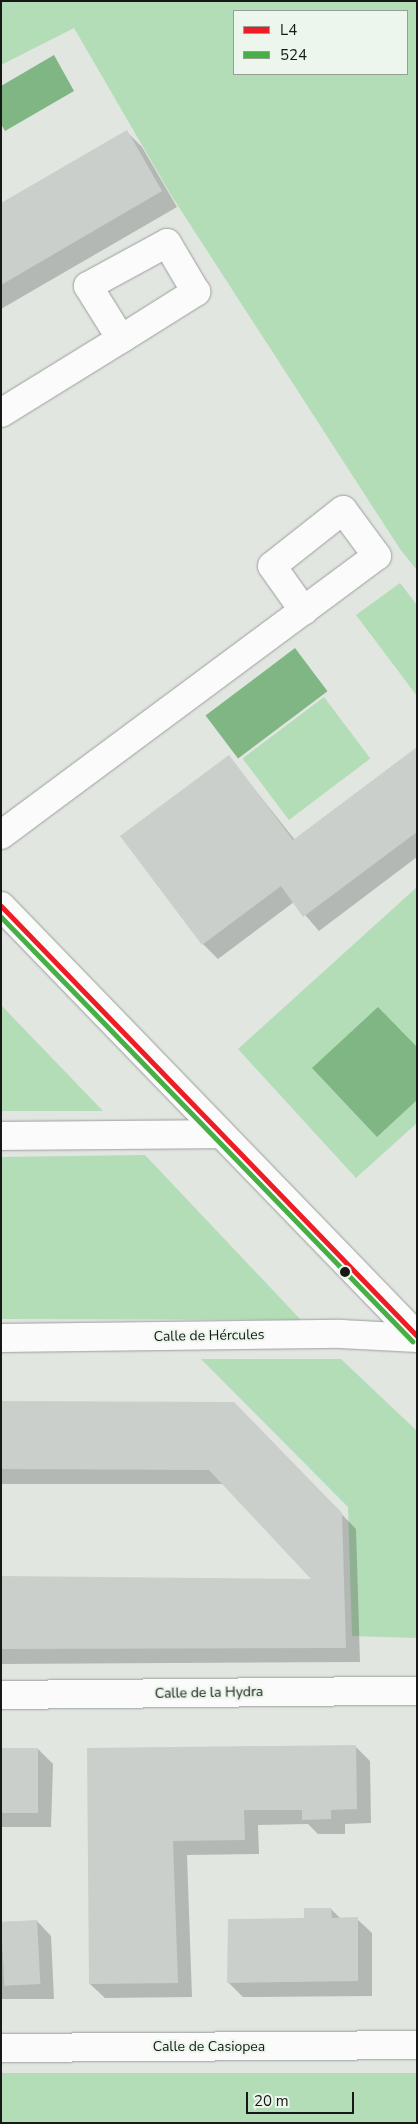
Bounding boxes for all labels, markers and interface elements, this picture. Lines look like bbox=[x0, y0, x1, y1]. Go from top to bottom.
legend bbox=[233, 10, 408, 75]
text: L4 bbox=[280, 20, 297, 40]
text: 524 bbox=[280, 45, 307, 65]
unlabelled marker bbox=[340, 1267, 350, 1277]
street label: Calle de Hércules bbox=[154, 1327, 264, 1345]
street label: Calle de la Hydra bbox=[155, 1684, 263, 1702]
street label: Calle de Casiopea bbox=[153, 2039, 265, 2055]
scale bar bbox=[248, 2082, 356, 2114]
text: 20 m bbox=[254, 2091, 289, 2111]

